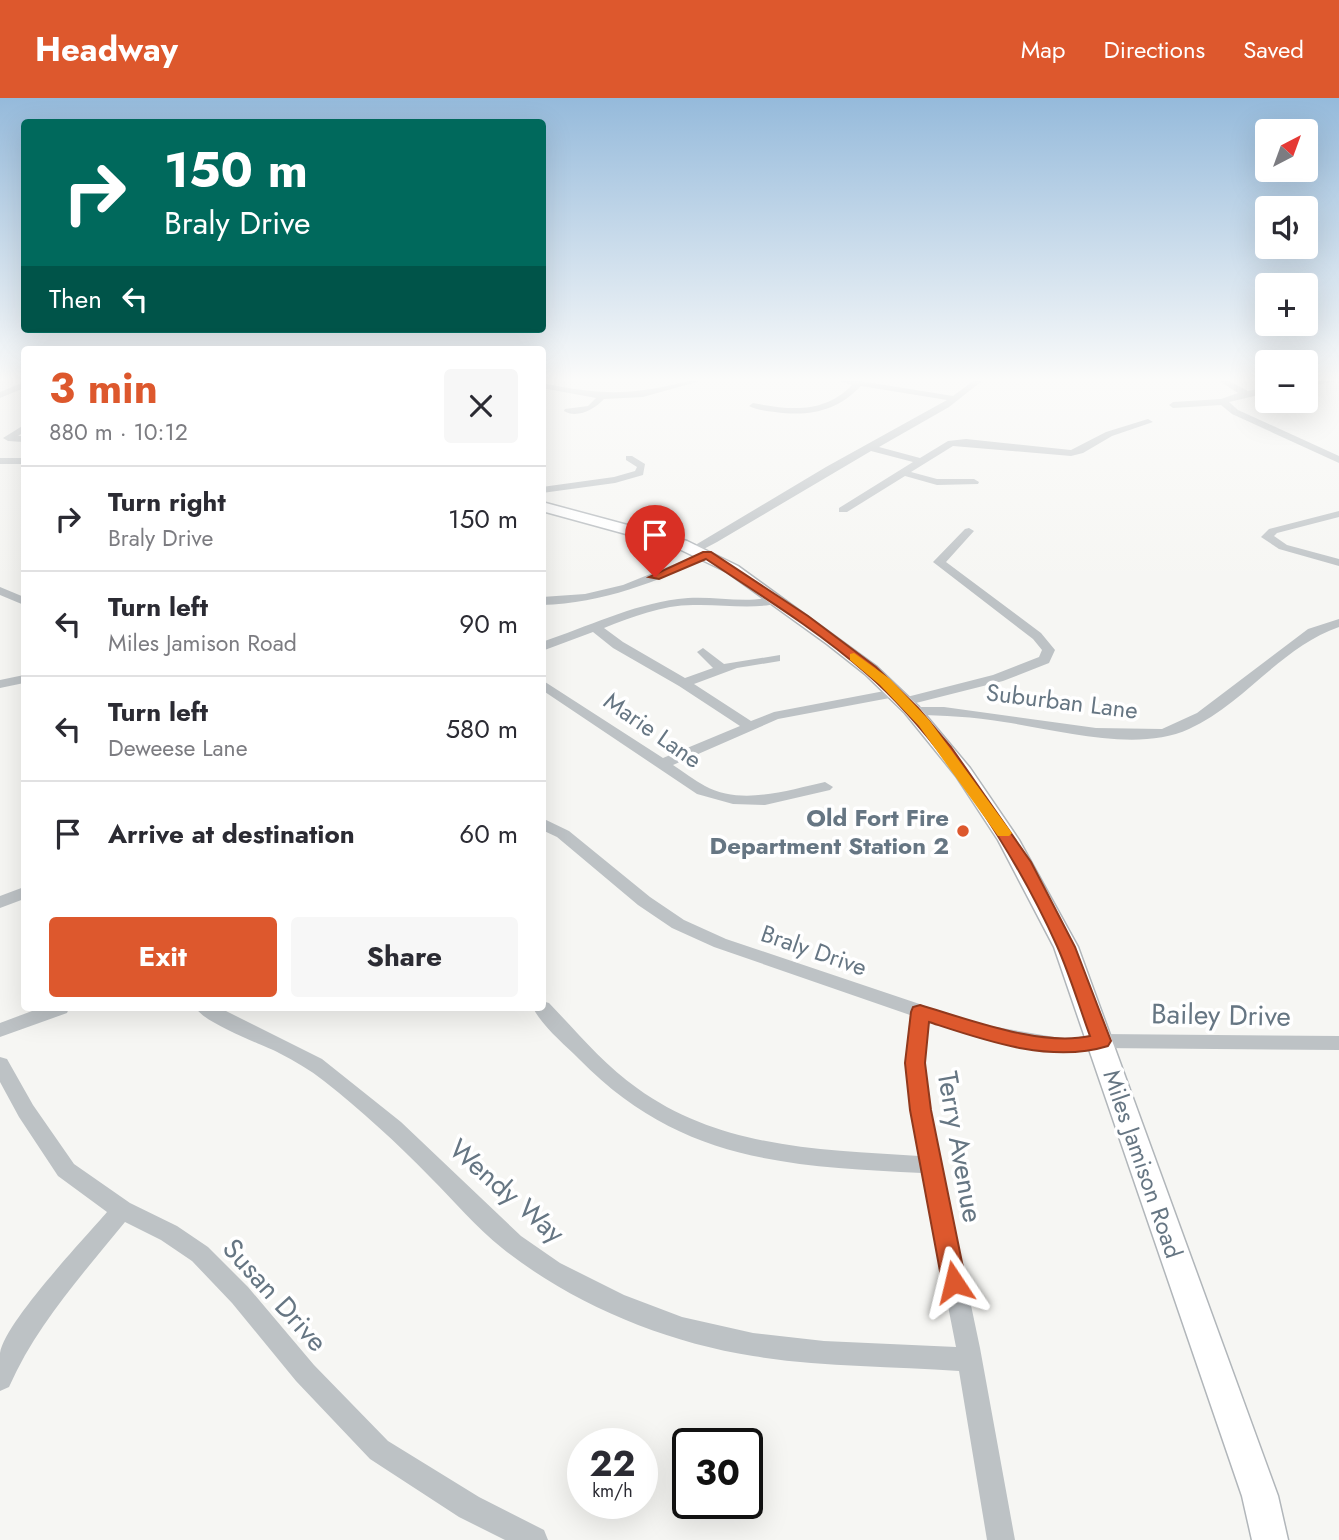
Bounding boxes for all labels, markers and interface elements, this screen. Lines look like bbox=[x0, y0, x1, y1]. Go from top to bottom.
text: Headway bbox=[35, 26, 178, 73]
text: Map bbox=[1021, 32, 1066, 67]
text: Directions bbox=[1104, 32, 1205, 67]
text: Saved bbox=[1243, 32, 1304, 67]
north arrow bbox=[1255, 119, 1318, 182]
map controls bbox=[1255, 119, 1318, 413]
text: 150 m bbox=[164, 135, 308, 205]
icon: right bbox=[49, 147, 140, 238]
button: sound bbox=[1255, 196, 1318, 259]
text: Braly Drive bbox=[164, 200, 310, 246]
button: + bbox=[1255, 273, 1318, 336]
text: Then bbox=[49, 280, 102, 318]
icon: left bbox=[116, 280, 154, 318]
button: − bbox=[1255, 350, 1318, 413]
text: 3 min bbox=[49, 358, 158, 419]
button: close bbox=[444, 369, 518, 443]
text: 880 m · 10:12 bbox=[49, 415, 188, 449]
text: Turn right bbox=[108, 483, 226, 521]
icon: right bbox=[49, 500, 87, 538]
text: 150 m bbox=[448, 500, 518, 538]
pin bbox=[625, 505, 685, 577]
icon: arrive bbox=[636, 516, 674, 554]
text: Braly Drive bbox=[108, 521, 213, 555]
text: Turn left bbox=[108, 588, 208, 626]
icon: left bbox=[49, 605, 87, 643]
text: 90 m bbox=[459, 605, 518, 643]
text: Miles Jamison Road bbox=[108, 626, 297, 660]
street label: Suburban Lane bbox=[984, 674, 1140, 728]
street label: Marie Lane bbox=[597, 683, 709, 777]
text: Turn left bbox=[108, 693, 208, 731]
icon: left bbox=[49, 710, 87, 748]
text: 580 m bbox=[445, 710, 518, 748]
text: Deweese Lane bbox=[108, 731, 247, 765]
place label: Old Fort Fire Department Station 2 bbox=[710, 800, 949, 863]
icon: arrive bbox=[49, 815, 87, 853]
text: Arrive at destination bbox=[108, 815, 355, 853]
text: 60 m bbox=[459, 815, 518, 853]
marker: Old Fort Fire Department Station 2 bbox=[955, 823, 971, 839]
street label: Braly Drive bbox=[756, 916, 872, 984]
button: Exit bbox=[49, 917, 277, 997]
button: Share bbox=[291, 917, 518, 997]
street label: Bailey Drive bbox=[1151, 993, 1291, 1037]
street label: Miles Jamison Road bbox=[1094, 1065, 1192, 1263]
street label: Terry Avenue bbox=[927, 1068, 993, 1226]
street label: Wendy Way bbox=[440, 1129, 574, 1253]
street label: Susan Drive bbox=[213, 1229, 337, 1361]
position arrow bbox=[917, 1245, 991, 1319]
speed limit sign: 30 bbox=[672, 1428, 763, 1519]
text: 22 bbox=[590, 1439, 635, 1489]
text: km/h bbox=[592, 1478, 633, 1504]

